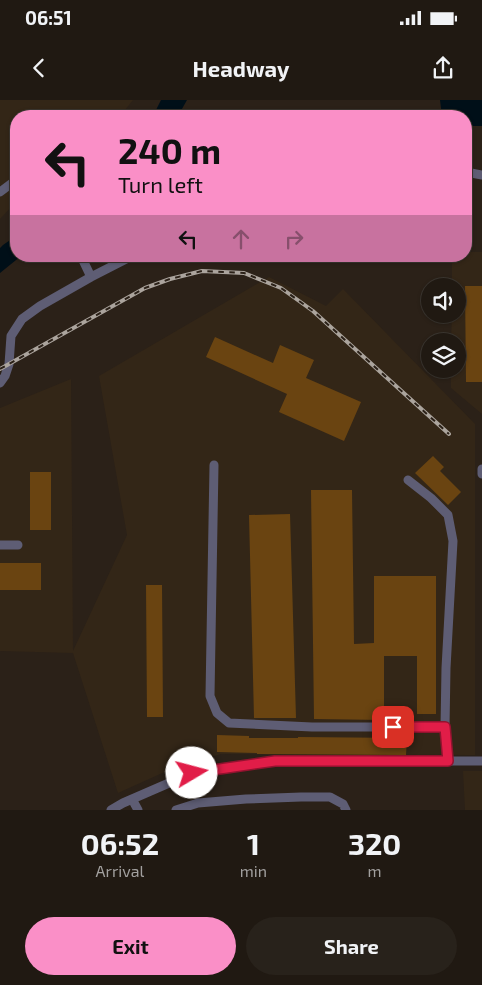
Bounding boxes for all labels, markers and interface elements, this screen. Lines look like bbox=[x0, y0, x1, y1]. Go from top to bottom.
text: 06:51 bbox=[25, 6, 72, 29]
icon: back bbox=[25, 54, 53, 82]
icon: share bbox=[429, 54, 457, 82]
text: Headway bbox=[193, 55, 289, 81]
text: 240 m bbox=[118, 129, 221, 171]
icon: left bbox=[35, 130, 100, 195]
text: Turn left bbox=[118, 171, 203, 197]
icon: left bbox=[174, 225, 202, 253]
icon: ahead bbox=[227, 225, 255, 253]
icon: right bbox=[280, 225, 308, 253]
map controls bbox=[421, 278, 466, 378]
button: sound bbox=[421, 278, 466, 323]
button: layers bbox=[421, 333, 466, 378]
pin bbox=[372, 706, 414, 748]
icon: arrive bbox=[379, 713, 407, 741]
position arrow bbox=[165, 746, 217, 798]
text: 06:52 bbox=[81, 825, 159, 861]
text: 1 bbox=[247, 825, 260, 861]
text: 320 bbox=[348, 825, 401, 861]
text: Arrival bbox=[96, 861, 144, 880]
text: min bbox=[240, 861, 267, 880]
text: m bbox=[368, 861, 382, 880]
button: Exit bbox=[25, 917, 236, 975]
button: Share bbox=[246, 917, 457, 975]

